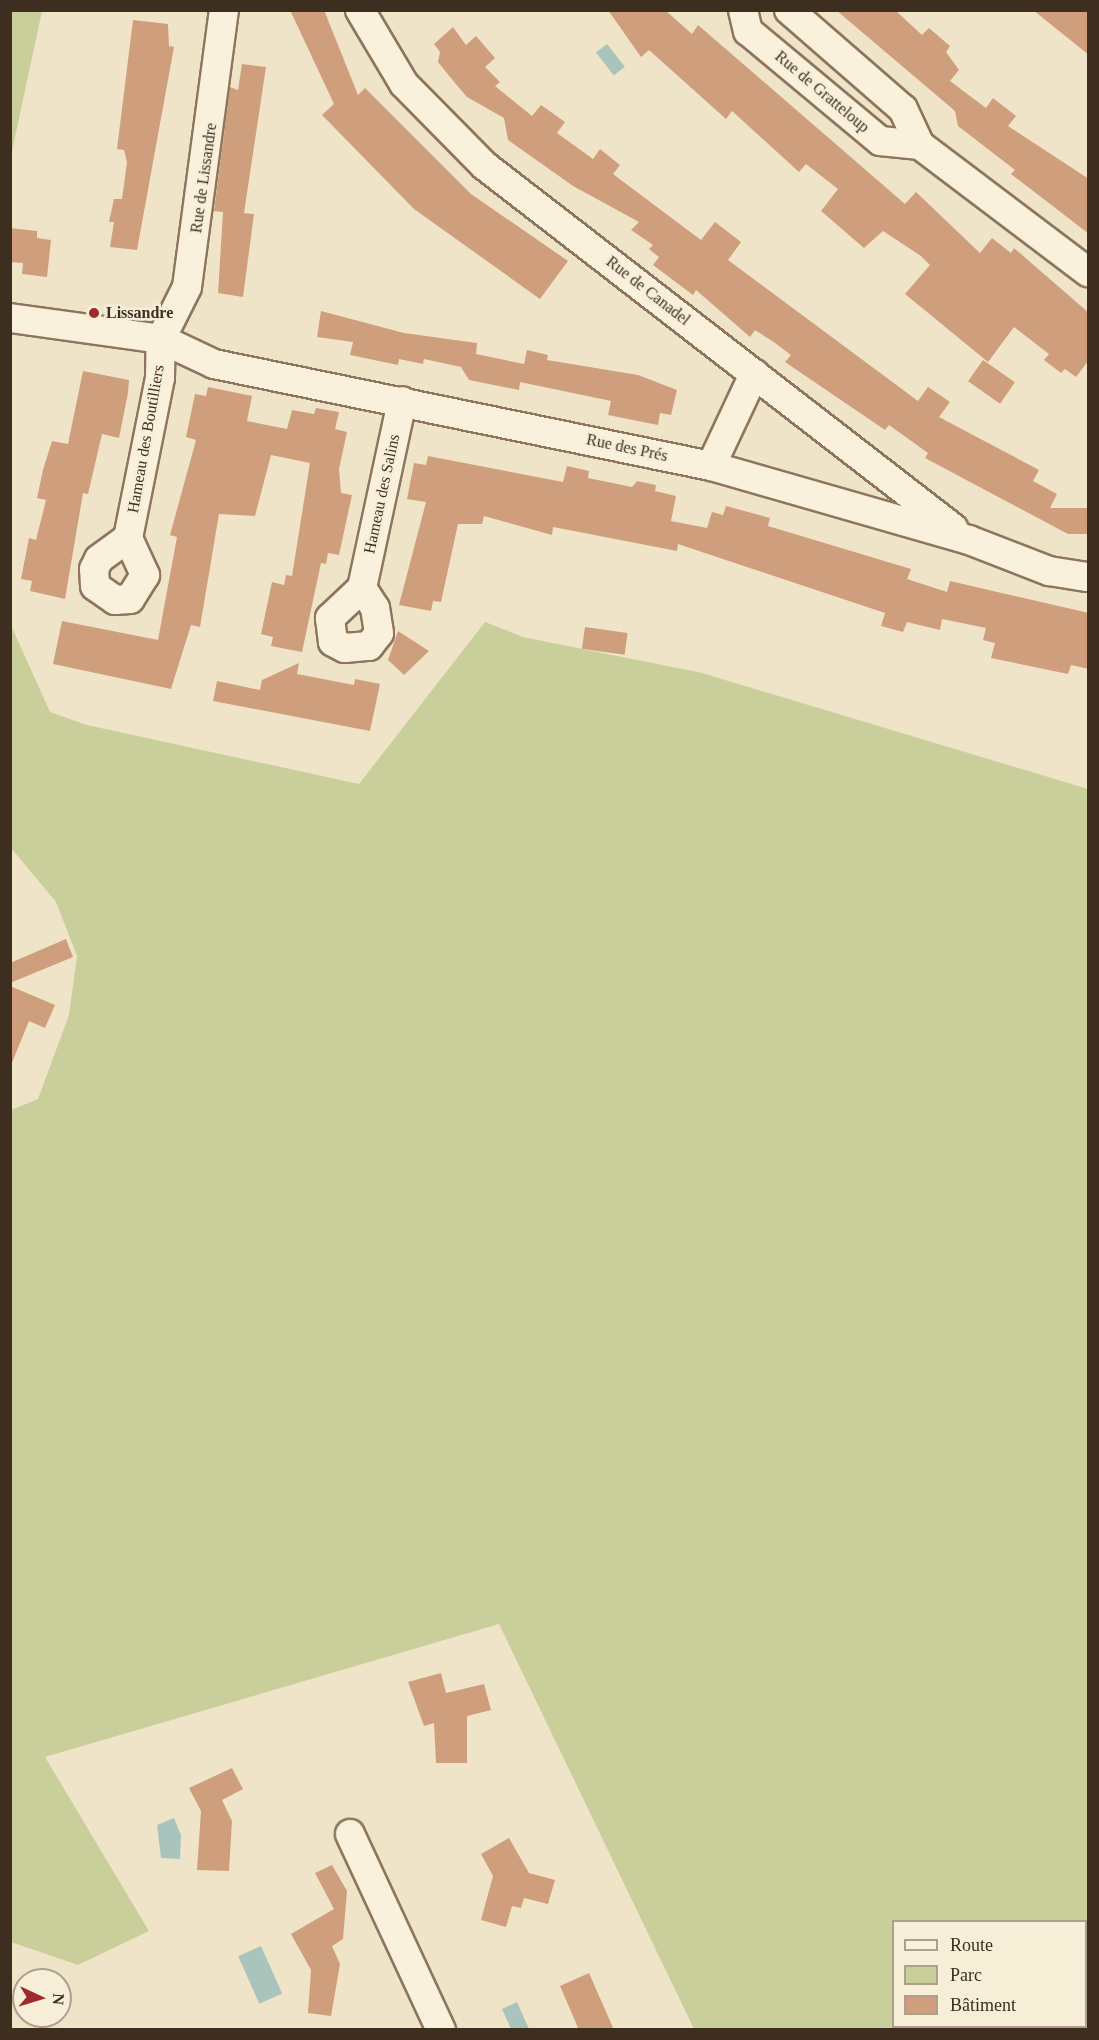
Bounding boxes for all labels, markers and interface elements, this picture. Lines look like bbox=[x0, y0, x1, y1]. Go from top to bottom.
street label: Rue de Gratteloup bbox=[771, 47, 873, 137]
street label: Rue de Lissandre bbox=[187, 122, 221, 234]
street label: Rue de Canadel bbox=[602, 252, 694, 330]
place label: Lissandre bbox=[106, 303, 173, 323]
marker: Lissandre bbox=[87, 306, 101, 320]
street label: Hameau des Boutilliers bbox=[124, 363, 168, 515]
street label: Rue des Prés bbox=[585, 430, 669, 466]
street label: Hameau des Salins bbox=[360, 432, 404, 556]
legend bbox=[892, 1920, 1087, 2028]
text: Route bbox=[950, 1935, 993, 1955]
text: Parc bbox=[950, 1965, 982, 1985]
north arrow bbox=[12, 1968, 72, 2028]
text: N bbox=[50, 1993, 67, 2006]
text: Bâtiment bbox=[950, 1995, 1016, 2015]

